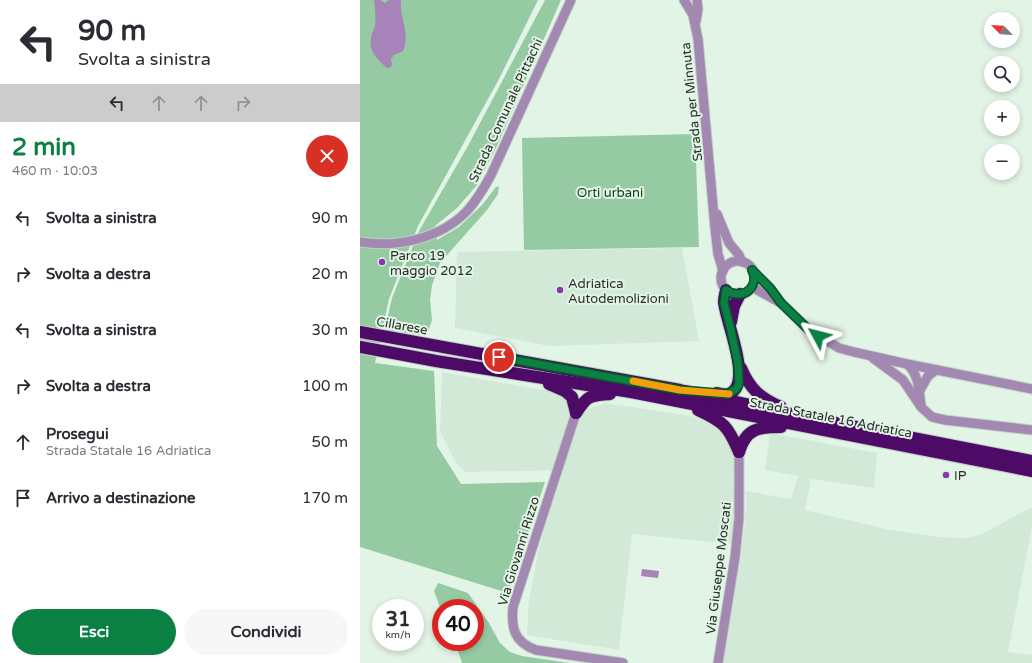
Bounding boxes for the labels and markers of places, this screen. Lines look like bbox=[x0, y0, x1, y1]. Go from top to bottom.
place label: Parco 19 maggio 2012 bbox=[390, 248, 473, 279]
marker: Parco 19 maggio 2012 bbox=[377, 257, 387, 267]
place label: Adriatica Autodemolizioni bbox=[568, 276, 669, 307]
marker: Adriatica Autodemolizioni bbox=[555, 285, 565, 295]
pin bbox=[482, 340, 516, 374]
place label: IP bbox=[954, 468, 967, 484]
marker: IP bbox=[941, 470, 951, 480]

